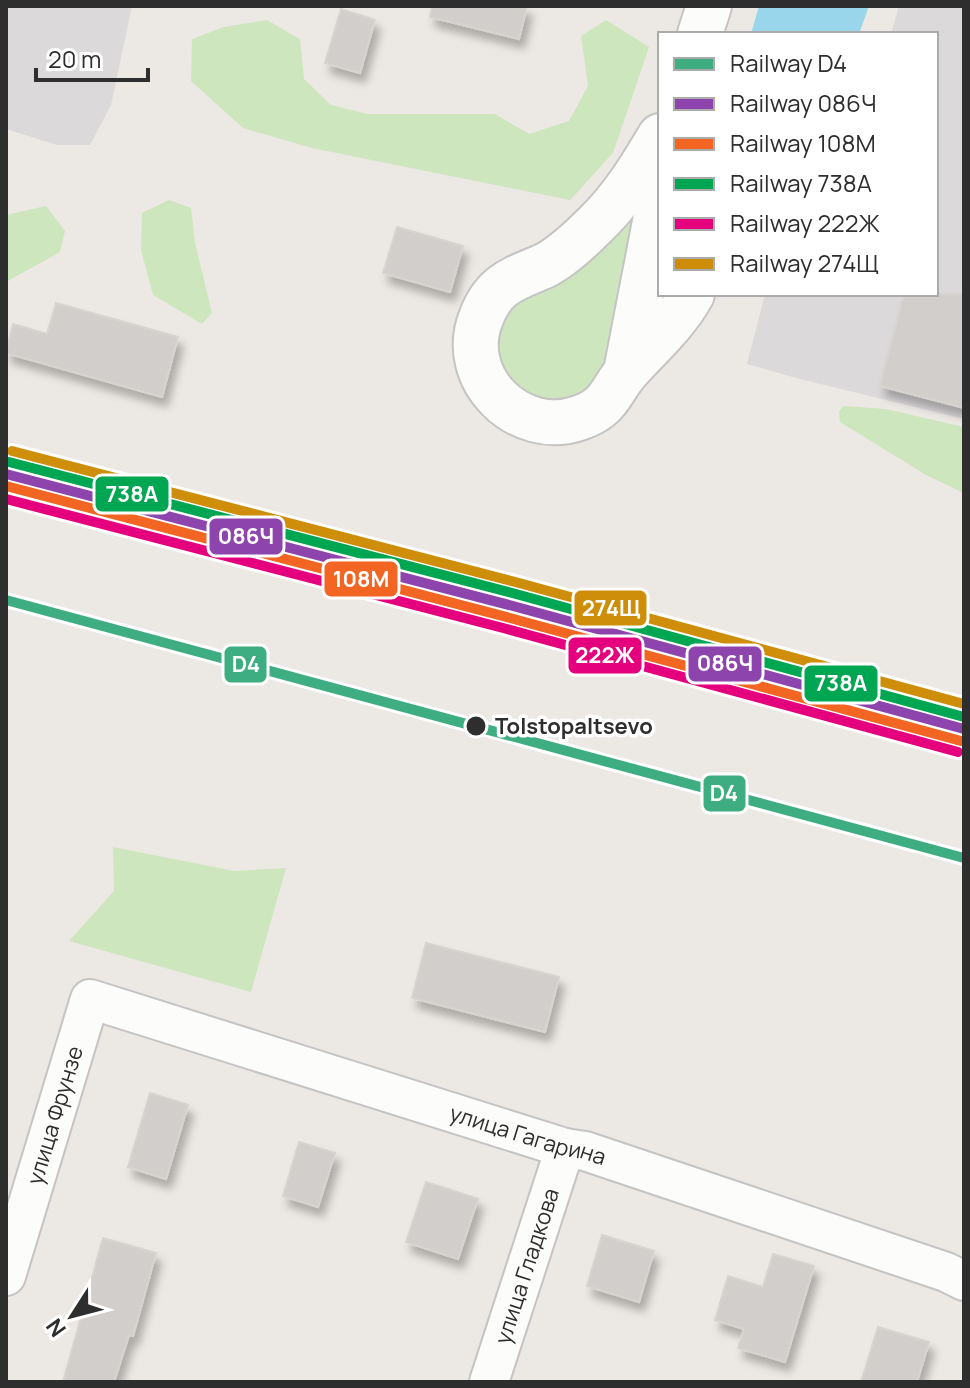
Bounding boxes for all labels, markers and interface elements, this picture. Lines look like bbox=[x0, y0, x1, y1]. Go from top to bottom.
scale bar bbox=[36, 32, 148, 82]
legend bbox=[658, 32, 938, 296]
text: 20 m bbox=[48, 42, 101, 75]
text: Railway D4 bbox=[730, 46, 847, 79]
text: Railway 086Ч bbox=[730, 86, 876, 119]
text: Railway 108М bbox=[730, 126, 876, 159]
text: Railway 738А bbox=[730, 166, 872, 199]
text: Railway 222Ж bbox=[730, 206, 880, 239]
text: Railway 274Щ bbox=[730, 246, 879, 279]
line badge: 738А bbox=[94, 475, 170, 513]
text: 738А bbox=[106, 479, 159, 509]
line badge: 086Ч bbox=[208, 517, 284, 556]
text: 086Ч bbox=[218, 521, 274, 551]
line badge: 108М bbox=[323, 560, 399, 598]
text: 108М bbox=[333, 564, 389, 594]
line badge: 274Щ bbox=[573, 589, 648, 627]
text: 274Щ bbox=[582, 593, 641, 623]
line badge: 222Ж bbox=[567, 636, 643, 675]
text: 222Ж bbox=[575, 640, 635, 670]
line badge: D4 bbox=[223, 645, 268, 684]
line badge: 086Ч bbox=[687, 645, 763, 683]
text: 086Ч bbox=[697, 648, 753, 678]
text: D4 bbox=[232, 649, 260, 679]
line badge: 738А bbox=[803, 664, 879, 703]
text: 738А bbox=[815, 668, 868, 698]
place label: Tolstopaltsevo bbox=[495, 711, 653, 741]
marker: Tolstopaltsevo bbox=[464, 714, 488, 738]
line badge: D4 bbox=[702, 774, 747, 813]
text: D4 bbox=[710, 778, 738, 808]
street label: улица Фрунзе bbox=[20, 1042, 90, 1188]
street label: улица Гагарина bbox=[446, 1098, 610, 1172]
street label: улица Гладкова bbox=[487, 1184, 566, 1348]
north arrow bbox=[32, 1276, 112, 1356]
text: N bbox=[39, 1313, 73, 1343]

